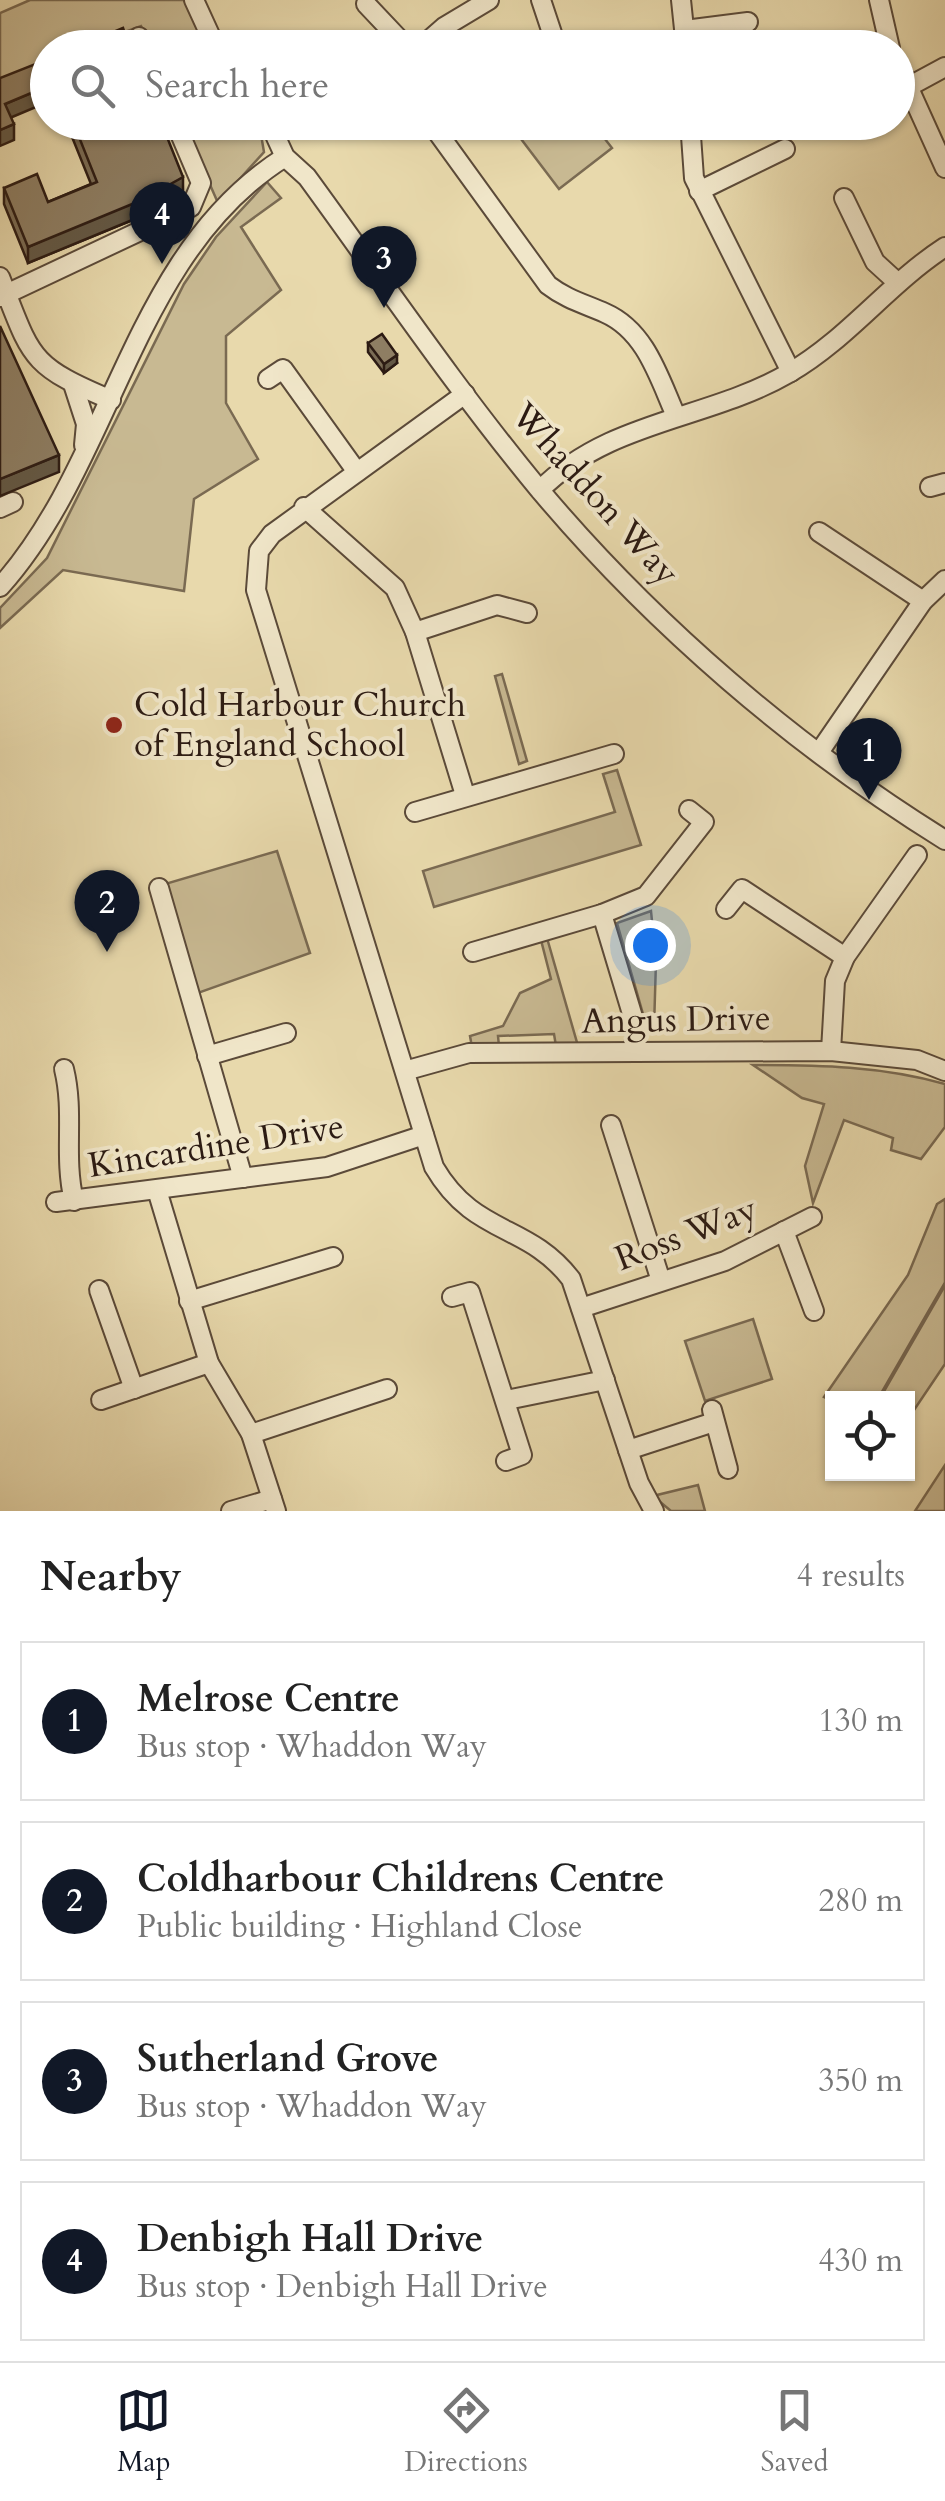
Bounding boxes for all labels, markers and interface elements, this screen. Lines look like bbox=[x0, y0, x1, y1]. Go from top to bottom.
search box bbox=[30, 30, 915, 140]
icon: search bbox=[65, 58, 120, 113]
text: Search here bbox=[145, 59, 329, 111]
pin: 4 bbox=[130, 182, 194, 264]
pin: 3 bbox=[352, 226, 416, 308]
street label: Whaddon Way bbox=[499, 391, 690, 596]
place label: Cold Harbour Church of England School bbox=[134, 681, 466, 769]
marker: Cold Harbour Church of England School bbox=[103, 714, 125, 736]
pin: 1 bbox=[836, 718, 902, 800]
pin: 2 bbox=[74, 870, 140, 952]
your location bbox=[625, 920, 676, 971]
street label: Angus Drive bbox=[581, 994, 771, 1046]
street label: Kincardine Drive bbox=[85, 1102, 347, 1190]
street label: Ross Way bbox=[608, 1185, 764, 1283]
map controls bbox=[825, 1391, 915, 1481]
button: locate bbox=[825, 1391, 915, 1481]
text: Nearby bbox=[40, 1548, 182, 1605]
text: 4 results bbox=[797, 1554, 905, 1598]
text: Melrose Centre bbox=[137, 1673, 400, 1725]
text: 1 bbox=[66, 1699, 83, 1743]
text: 130 m bbox=[818, 1699, 903, 1743]
text: Bus stop · Whaddon Way bbox=[137, 1725, 487, 1769]
text: Coldharbour Childrens Centre bbox=[137, 1853, 665, 1905]
text: 2 bbox=[66, 1879, 83, 1923]
text: 280 m bbox=[818, 1879, 903, 1923]
text: Public building · Highland Close bbox=[137, 1905, 583, 1949]
text: Sutherland Grove bbox=[137, 2033, 439, 2085]
text: 3 bbox=[66, 2059, 83, 2103]
text: 350 m bbox=[818, 2059, 903, 2103]
text: Bus stop · Whaddon Way bbox=[137, 2085, 487, 2129]
text: Denbigh Hall Drive bbox=[137, 2213, 483, 2265]
text: 4 bbox=[66, 2239, 83, 2283]
text: 430 m bbox=[818, 2239, 903, 2283]
text: Bus stop · Denbigh Hall Drive bbox=[137, 2265, 548, 2309]
tab: Map bbox=[116, 2383, 171, 2481]
tab: Directions bbox=[404, 2383, 528, 2481]
tab: Saved bbox=[761, 2383, 829, 2481]

